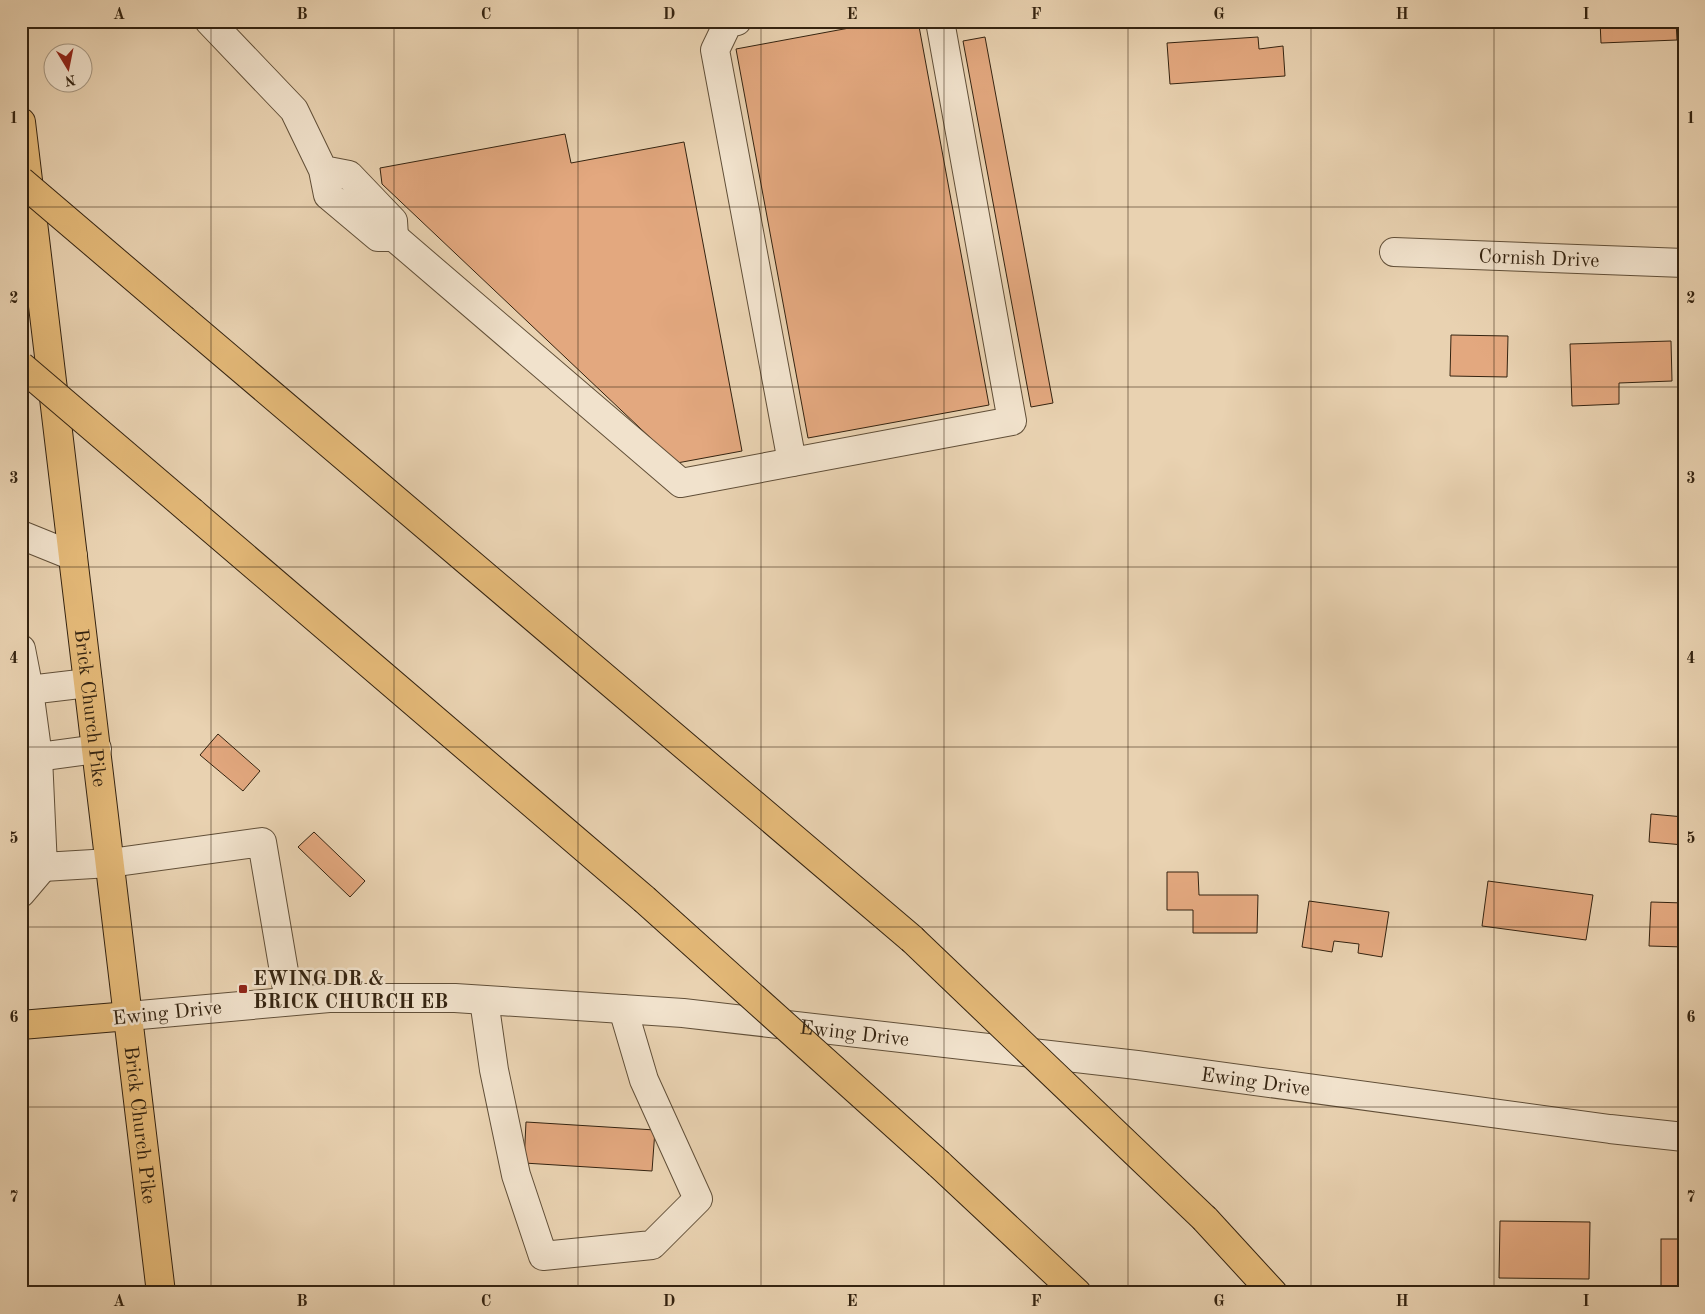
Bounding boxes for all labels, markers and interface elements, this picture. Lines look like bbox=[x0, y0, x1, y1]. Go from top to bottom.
text: A bbox=[113, 7, 125, 23]
text: B bbox=[296, 7, 308, 23]
text: C bbox=[481, 7, 491, 23]
text: D bbox=[663, 7, 675, 23]
text: E bbox=[846, 7, 858, 23]
text: F bbox=[1031, 7, 1042, 23]
text: G bbox=[1213, 7, 1225, 23]
text: H bbox=[1395, 7, 1409, 23]
text: I bbox=[1582, 7, 1590, 23]
north arrow bbox=[42, 42, 92, 92]
text: N bbox=[63, 72, 77, 88]
text: 1 bbox=[9, 111, 19, 127]
text: 1 bbox=[1686, 111, 1696, 127]
street label: Cornish Drive bbox=[1478, 247, 1600, 272]
text: 2 bbox=[9, 291, 19, 307]
text: 2 bbox=[1686, 291, 1696, 307]
text: 3 bbox=[9, 471, 19, 487]
text: 3 bbox=[1686, 471, 1696, 487]
street label: Brick Church Pike bbox=[70, 628, 108, 788]
text: 4 bbox=[9, 651, 19, 667]
text: 4 bbox=[1686, 651, 1696, 667]
text: 5 bbox=[9, 831, 19, 847]
text: 5 bbox=[1686, 831, 1696, 847]
place label: EWING DR & BRICK CHURCH EB bbox=[253, 970, 448, 1013]
marker: EWING DR & BRICK CHURCH EB bbox=[237, 983, 249, 995]
street label: Ewing Drive bbox=[111, 998, 223, 1030]
text: 6 bbox=[9, 1010, 19, 1026]
text: 6 bbox=[1686, 1010, 1696, 1026]
street label: Ewing Drive bbox=[799, 1018, 910, 1051]
street label: Brick Church Pike bbox=[120, 1045, 158, 1205]
street label: Ewing Drive bbox=[1200, 1066, 1311, 1100]
text: 7 bbox=[9, 1190, 19, 1206]
text: 7 bbox=[1686, 1190, 1696, 1206]
text: A bbox=[113, 1294, 125, 1310]
text: B bbox=[296, 1294, 308, 1310]
text: C bbox=[481, 1294, 491, 1310]
text: D bbox=[663, 1294, 675, 1310]
text: E bbox=[846, 1294, 858, 1310]
text: F bbox=[1031, 1294, 1042, 1310]
text: G bbox=[1213, 1294, 1225, 1310]
text: H bbox=[1395, 1294, 1409, 1310]
text: I bbox=[1582, 1294, 1590, 1310]

